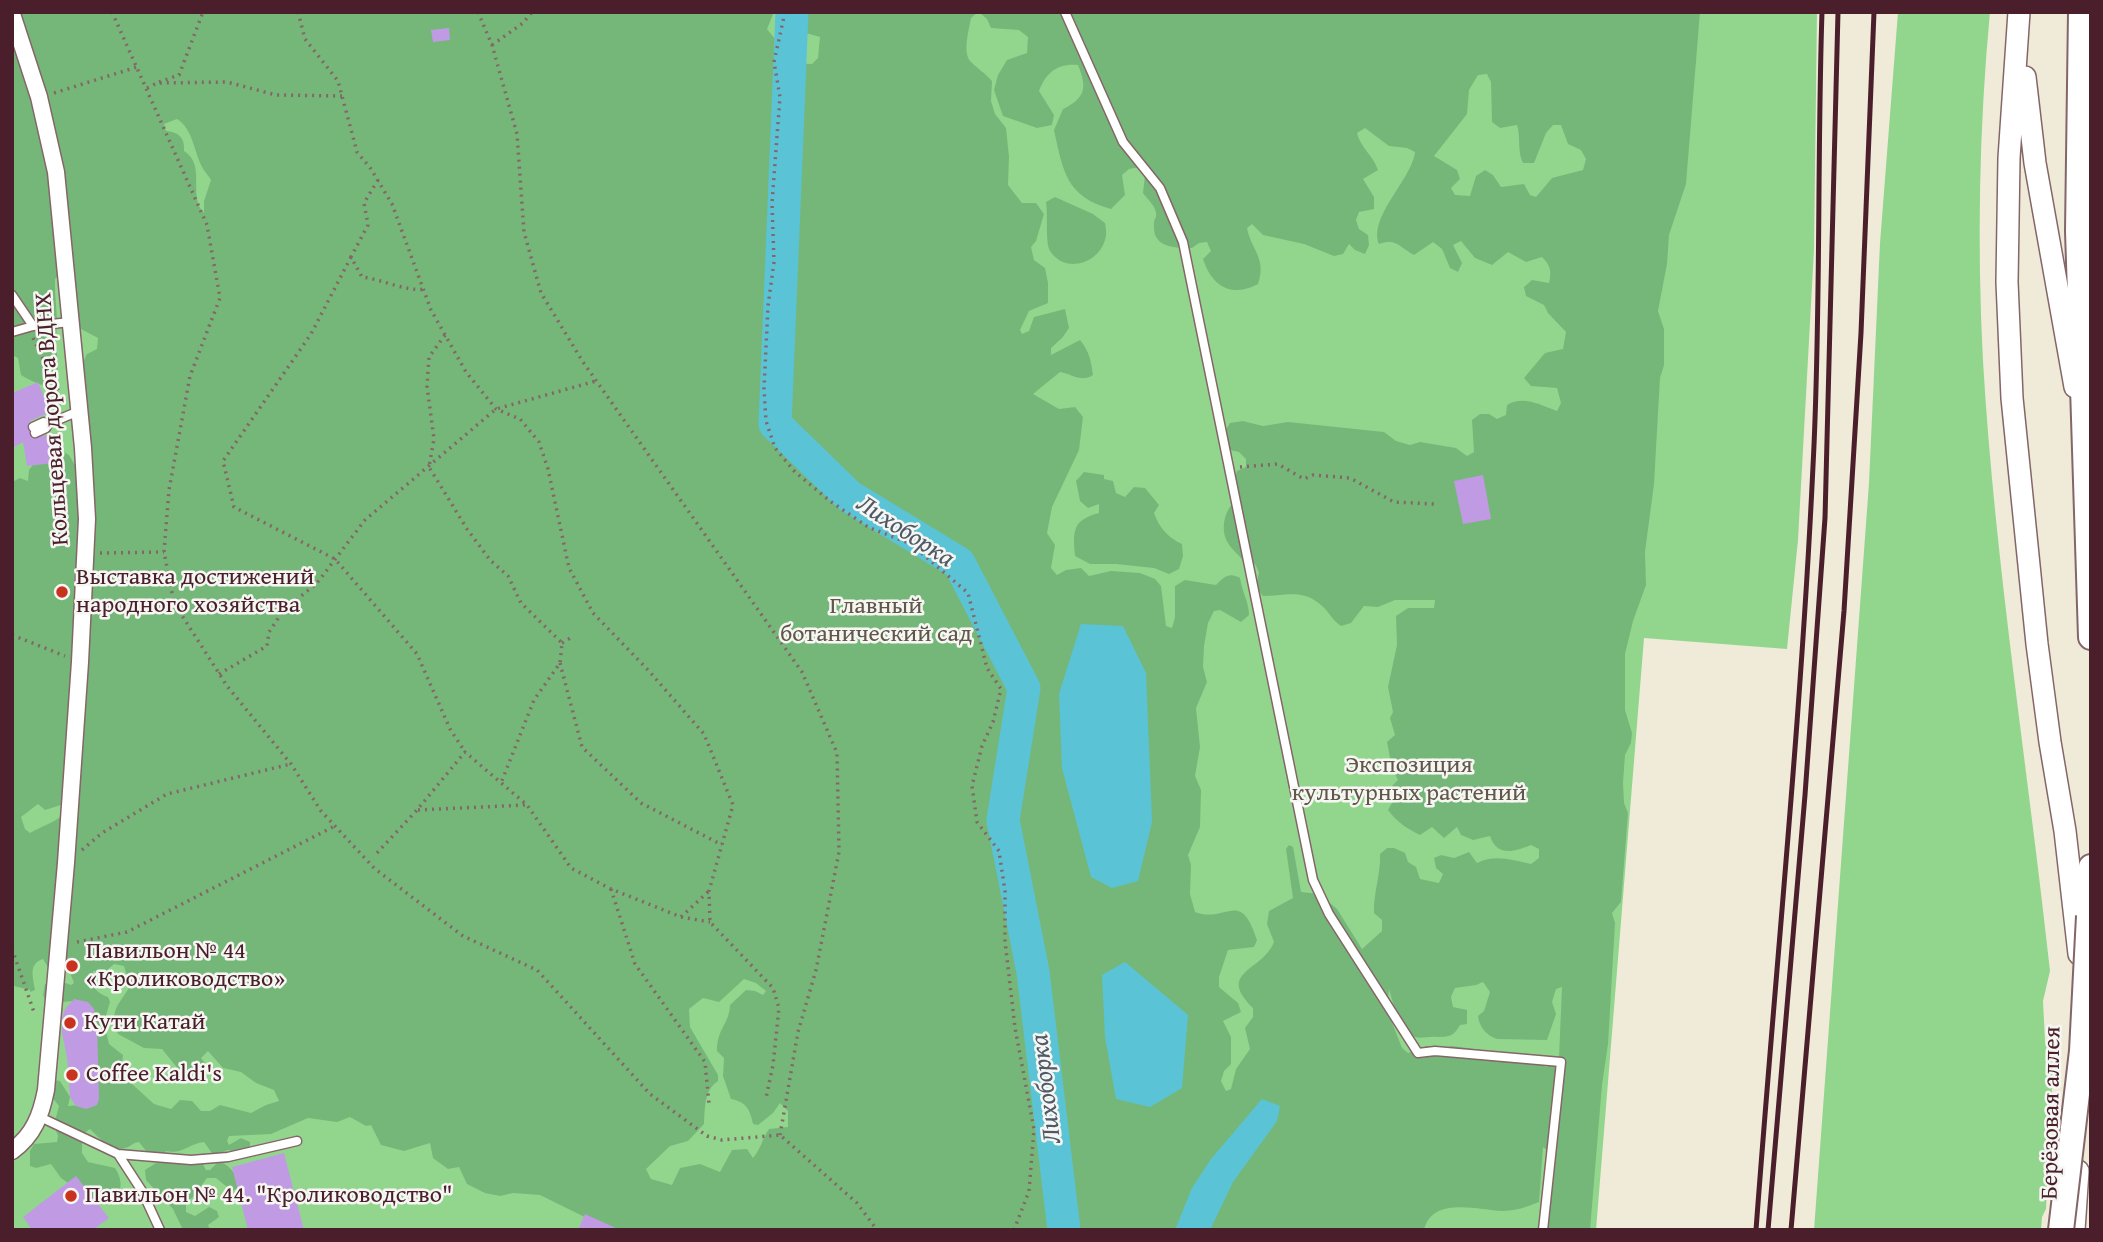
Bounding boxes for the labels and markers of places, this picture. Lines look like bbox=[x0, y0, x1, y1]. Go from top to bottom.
place label: Выставка достижений народного хозяйства bbox=[76, 564, 314, 620]
marker: Выставка достижений народного хозяйства bbox=[54, 584, 70, 600]
place label: Павильон № 44 «Кролиководство» bbox=[86, 938, 285, 994]
marker: Павильон № 44 «Кролиководство» bbox=[64, 958, 80, 974]
place label: Кути Катай bbox=[84, 1009, 206, 1037]
marker: Кути Катай bbox=[62, 1015, 78, 1031]
place label: Coffee Kaldi's bbox=[86, 1061, 222, 1089]
marker: Coffee Kaldi's bbox=[64, 1067, 80, 1083]
place label: Павильон № 44. "Кролиководство" bbox=[85, 1182, 453, 1210]
marker: Павильон № 44. "Кролиководство" bbox=[63, 1188, 79, 1204]

